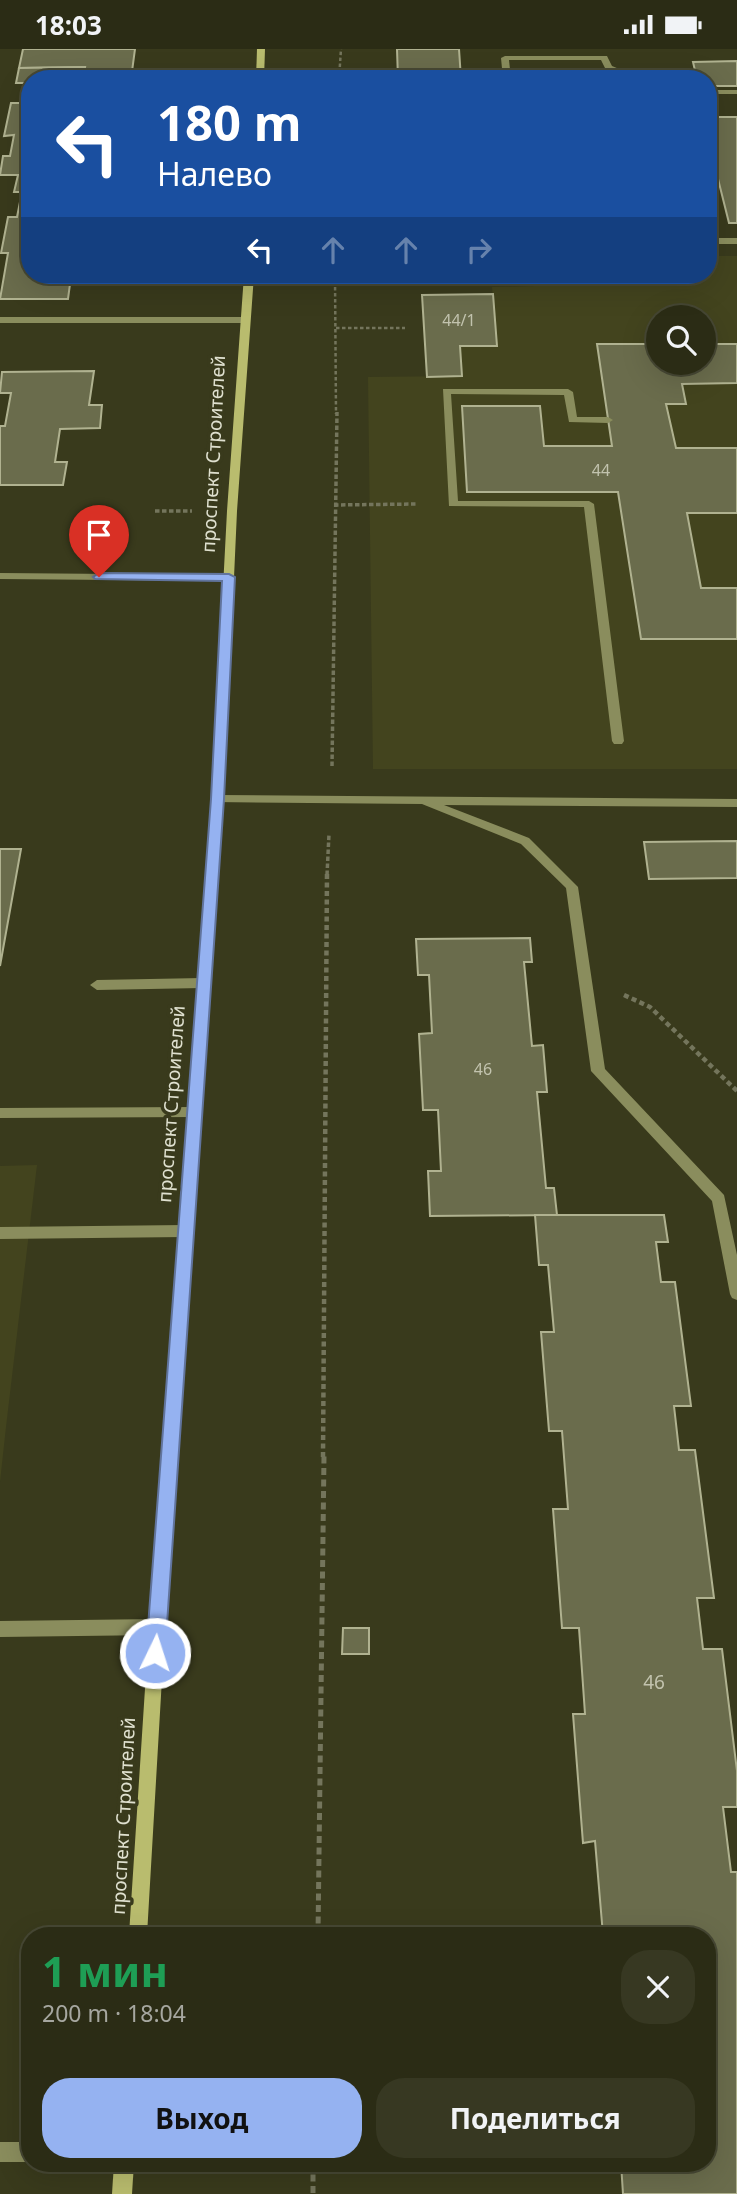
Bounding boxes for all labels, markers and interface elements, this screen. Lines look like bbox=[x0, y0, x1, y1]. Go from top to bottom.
text: 18:03 bbox=[35, 7, 102, 43]
text: 180 m bbox=[157, 89, 302, 155]
icon: left bbox=[42, 98, 133, 189]
text: Налево bbox=[157, 152, 272, 195]
icon: left bbox=[241, 231, 279, 269]
icon: ahead bbox=[314, 231, 352, 269]
icon: ahead bbox=[387, 231, 425, 269]
icon: right bbox=[460, 231, 498, 269]
map controls bbox=[646, 305, 716, 375]
button: search bbox=[646, 305, 716, 375]
house number: 44/1 bbox=[442, 309, 476, 331]
street label: проспект Строителей bbox=[195, 355, 231, 553]
house number: 44 bbox=[592, 459, 610, 481]
pin bbox=[69, 505, 129, 577]
icon: arrive bbox=[80, 516, 118, 554]
street label: проспект Строителей bbox=[151, 1004, 191, 1204]
house number: 46 bbox=[474, 1058, 492, 1080]
position arrow bbox=[118, 1616, 192, 1690]
house number: 46 bbox=[643, 1669, 665, 1695]
street label: проспект Строителей bbox=[105, 1717, 141, 1915]
text: 1 мин bbox=[42, 1942, 168, 1999]
button: close bbox=[621, 1950, 695, 2024]
text: 200 m · 18:04 bbox=[42, 1997, 186, 2029]
button: Выход bbox=[42, 2078, 362, 2158]
button: Поделиться bbox=[376, 2078, 695, 2158]

